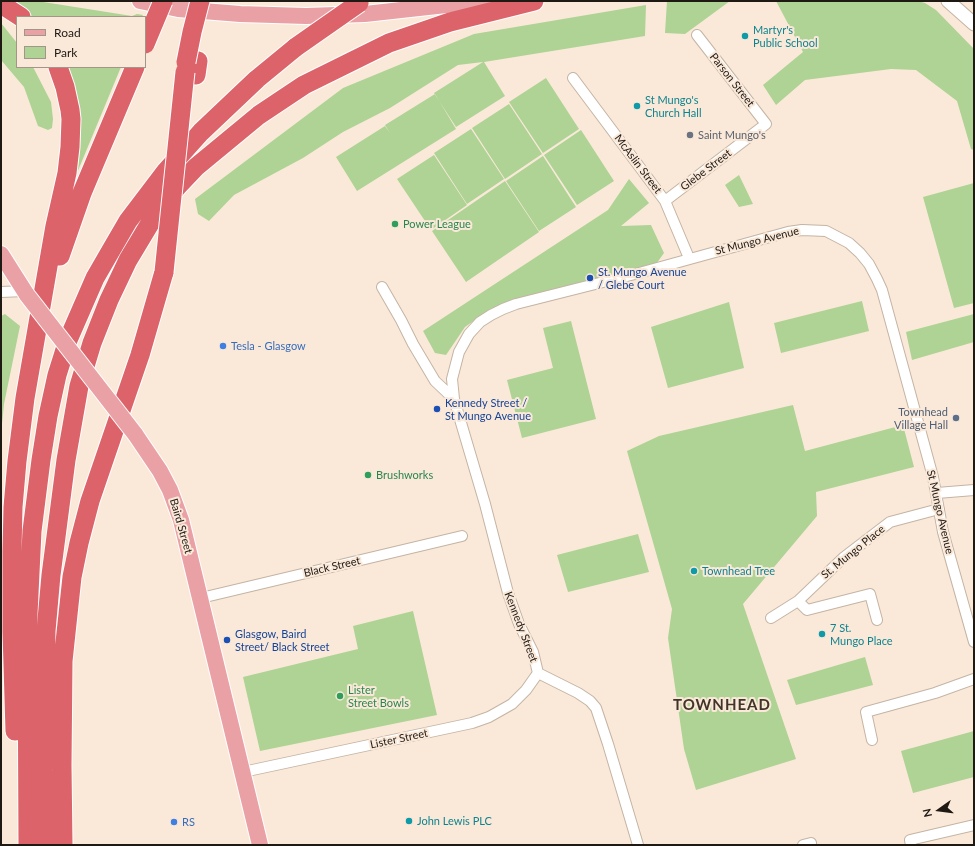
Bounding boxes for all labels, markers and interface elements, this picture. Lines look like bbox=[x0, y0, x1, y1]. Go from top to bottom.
legend bbox=[16, 16, 146, 68]
place label: Martyr's Public School bbox=[753, 23, 818, 49]
text: Road bbox=[54, 25, 81, 40]
marker: Martyr's Public School bbox=[740, 31, 750, 41]
text: Park bbox=[54, 45, 77, 60]
street label: Parson Street bbox=[707, 50, 757, 110]
place label: St Mungo's Church Hall bbox=[645, 93, 701, 119]
marker: St Mungo's Church Hall bbox=[632, 101, 642, 111]
place label: Saint Mungo's bbox=[698, 128, 766, 142]
marker: Saint Mungo's bbox=[685, 130, 695, 140]
street label: McAslin Street bbox=[611, 132, 665, 196]
street label: Glebe Street bbox=[678, 147, 734, 193]
place label: Power League bbox=[403, 217, 471, 231]
marker: Power League bbox=[390, 219, 400, 229]
street label: St Mungo Avenue bbox=[714, 224, 800, 258]
place label: St. Mungo Avenue / Glebe Court bbox=[598, 265, 687, 291]
marker: St. Mungo Avenue / Glebe Court bbox=[585, 273, 595, 283]
place label: Tesla - Glasgow bbox=[231, 339, 306, 353]
marker: Tesla - Glasgow bbox=[218, 341, 228, 351]
place label: Kennedy Street / St Mungo Avenue bbox=[445, 396, 531, 422]
marker: Kennedy Street / St Mungo Avenue bbox=[432, 404, 442, 414]
place label: Townhead Village Hall bbox=[894, 405, 948, 431]
marker: Townhead Village Hall bbox=[951, 413, 961, 423]
place label: Brushworks bbox=[376, 468, 433, 482]
street label: St Mungo Avenue bbox=[924, 469, 956, 555]
marker: Brushworks bbox=[363, 470, 373, 480]
street label: Baird Street bbox=[167, 497, 195, 555]
street label: St. Mungo Place bbox=[819, 522, 887, 582]
street label: Black Street bbox=[302, 554, 362, 580]
place label: Townhead Tree bbox=[702, 564, 775, 578]
marker: Townhead Tree bbox=[689, 566, 699, 576]
street label: Kennedy Street bbox=[502, 590, 540, 664]
place label: 7 St. Mungo Place bbox=[830, 621, 893, 647]
place label: Glasgow, Baird Street/ Black Street bbox=[235, 627, 329, 653]
marker: 7 St. Mungo Place bbox=[817, 629, 827, 639]
marker: Glasgow, Baird Street/ Black Street bbox=[222, 635, 232, 645]
place label: Lister Street Bowls bbox=[348, 683, 409, 709]
marker: Lister Street Bowls bbox=[335, 691, 345, 701]
district label: TOWNHEAD bbox=[673, 696, 771, 714]
street label: Lister Street bbox=[369, 726, 429, 752]
north arrow bbox=[919, 790, 959, 830]
text: N bbox=[920, 807, 934, 819]
place label: John Lewis PLC bbox=[417, 814, 492, 828]
place label: RS bbox=[182, 815, 195, 829]
marker: John Lewis PLC bbox=[404, 816, 414, 826]
marker: RS bbox=[169, 817, 179, 827]

